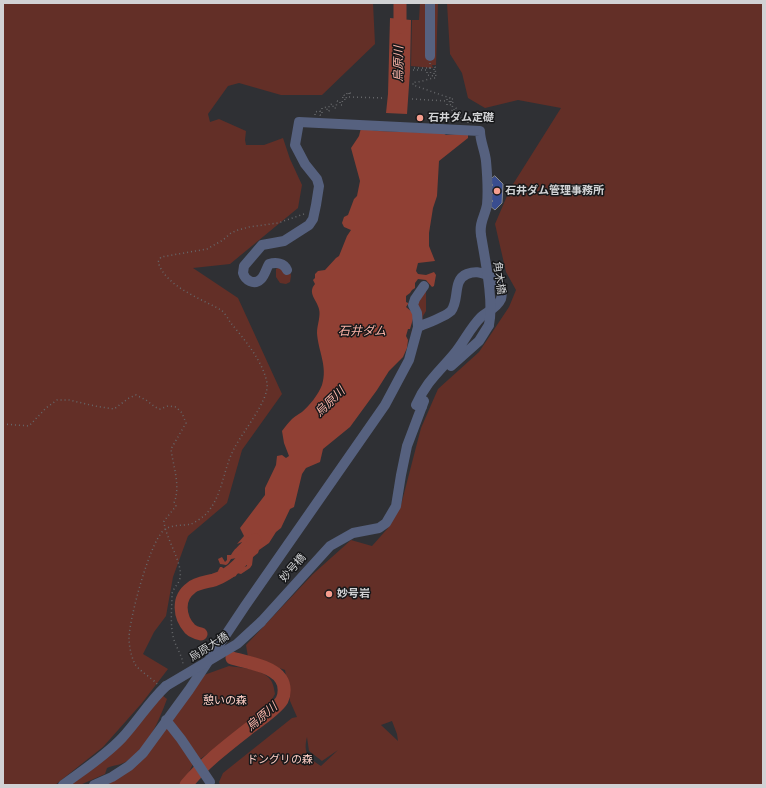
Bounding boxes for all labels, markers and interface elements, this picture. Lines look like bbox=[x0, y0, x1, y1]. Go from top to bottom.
water label: 烏原川 bbox=[391, 46, 407, 82]
place label: 石井ダム定礎 bbox=[428, 111, 494, 125]
marker: 石井ダム定礎 bbox=[415, 113, 425, 123]
place label: 石井ダム管理事務所 bbox=[505, 184, 604, 198]
marker: 石井ダム管理事務所 bbox=[492, 186, 502, 196]
street label: 角木橋 bbox=[490, 261, 508, 295]
water label: 石井ダム bbox=[338, 324, 386, 338]
water label: 烏原川 bbox=[312, 384, 348, 420]
street label: 妙号橋 bbox=[277, 551, 309, 585]
place label: 妙号岩 bbox=[337, 587, 370, 601]
marker: 妙号岩 bbox=[324, 589, 334, 599]
street label: 烏原大橋 bbox=[187, 630, 231, 664]
park label: 憩いの森 bbox=[203, 694, 247, 708]
water label: 烏原川 bbox=[244, 700, 280, 734]
park label: ドングリの森 bbox=[247, 753, 313, 767]

